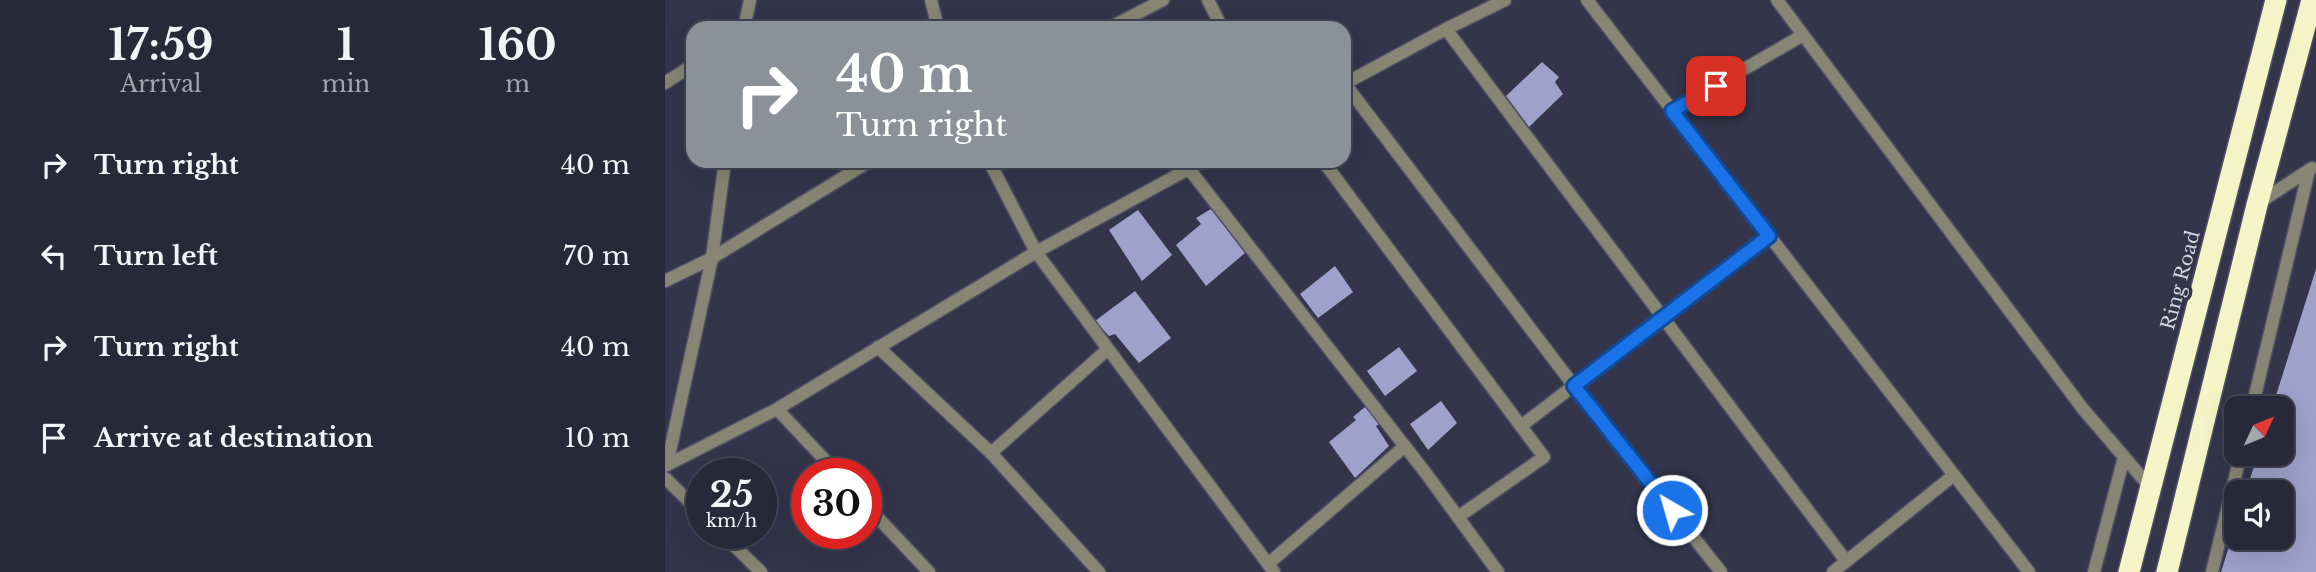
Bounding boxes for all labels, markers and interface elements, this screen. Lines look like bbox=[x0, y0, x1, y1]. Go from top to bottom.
text: 17:59 bbox=[108, 19, 213, 71]
text: 1 bbox=[337, 19, 355, 71]
text: 160 bbox=[478, 19, 557, 71]
text: 40 m bbox=[836, 44, 973, 105]
icon: right bbox=[721, 49, 812, 140]
pin bbox=[1686, 56, 1746, 116]
icon: arrive bbox=[1697, 67, 1735, 105]
text: Arrival bbox=[120, 70, 202, 98]
text: min bbox=[322, 70, 370, 98]
text: m bbox=[505, 70, 530, 98]
text: Turn right bbox=[836, 105, 1007, 145]
icon: right bbox=[35, 146, 73, 184]
text: Turn right bbox=[94, 149, 239, 181]
text: 40 m bbox=[561, 149, 630, 181]
street label: Ring Road bbox=[2156, 228, 2205, 332]
icon: left bbox=[35, 237, 73, 275]
text: Turn left bbox=[94, 240, 218, 272]
text: 70 m bbox=[563, 240, 630, 272]
icon: right bbox=[35, 328, 73, 366]
text: Turn right bbox=[94, 331, 239, 363]
text: 40 m bbox=[561, 331, 630, 363]
north arrow bbox=[2224, 396, 2294, 466]
map controls bbox=[2224, 396, 2294, 550]
icon: arrive bbox=[35, 419, 73, 457]
text: Arrive at destination bbox=[94, 422, 374, 454]
text: 10 m bbox=[564, 422, 630, 454]
speed limit sign: 30 bbox=[791, 458, 882, 549]
text: 25 bbox=[710, 473, 753, 516]
position arrow bbox=[1635, 473, 1709, 547]
button: sound bbox=[2224, 480, 2294, 550]
text: km/h bbox=[706, 510, 757, 532]

